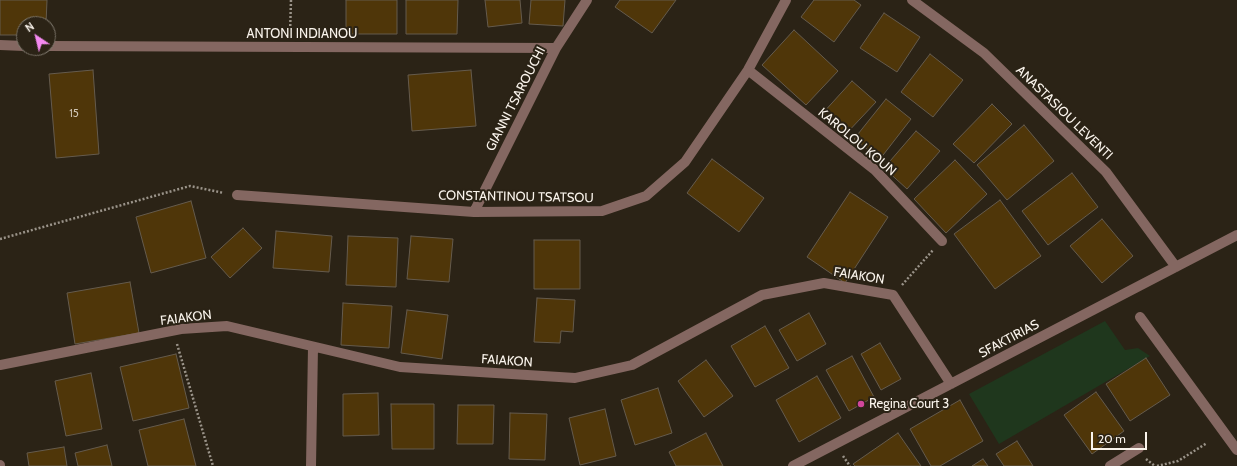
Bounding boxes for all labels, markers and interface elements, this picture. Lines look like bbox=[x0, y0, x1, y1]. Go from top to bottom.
north arrow bbox=[16, 16, 56, 56]
text: N bbox=[22, 19, 37, 35]
street label: ANTONI INDIANOU bbox=[247, 26, 357, 42]
street label: GIANNI TSAROUCHI bbox=[483, 44, 549, 154]
street label: ANASTASIOU LEVENTI bbox=[1012, 63, 1116, 163]
street label: KAROLOU KOUN bbox=[815, 105, 899, 179]
house number: 15 bbox=[69, 107, 79, 121]
street label: CONSTANTINOU TSATSOU bbox=[438, 188, 594, 206]
street label: FAIAKON bbox=[832, 264, 886, 288]
street label: FAIAKON bbox=[159, 307, 213, 329]
street label: SFAKTIRIAS bbox=[976, 317, 1042, 361]
street label: FAIAKON bbox=[481, 351, 533, 371]
place label: Regina Court 3 bbox=[869, 396, 949, 412]
marker: Regina Court 3 bbox=[856, 399, 866, 409]
scale bar bbox=[1093, 424, 1149, 450]
text: 20 m bbox=[1098, 431, 1126, 446]

